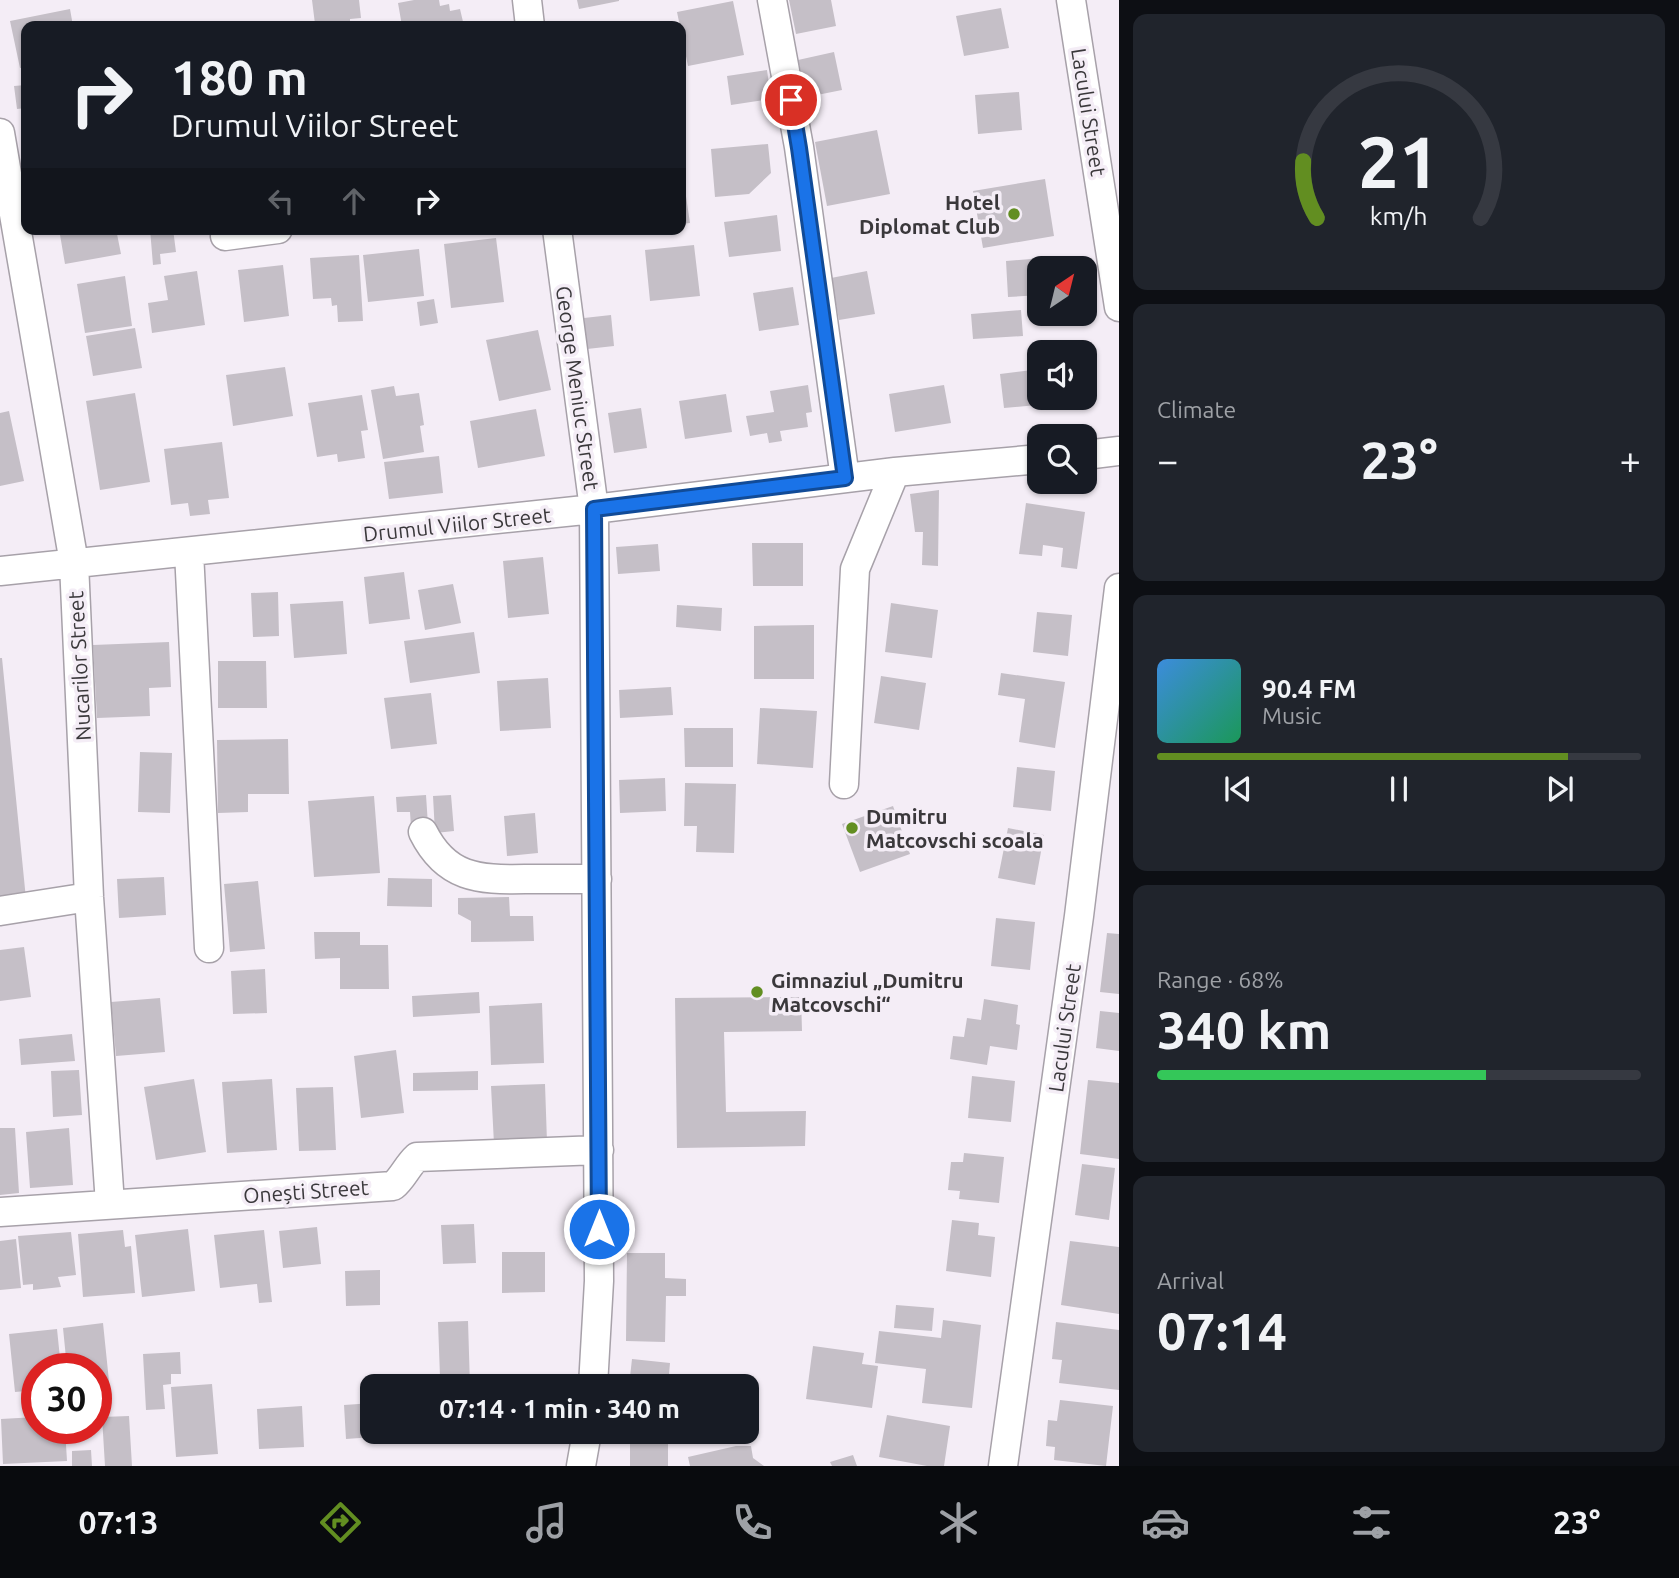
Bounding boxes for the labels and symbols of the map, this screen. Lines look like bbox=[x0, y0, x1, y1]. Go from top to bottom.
street label: Lacului Street bbox=[1067, 46, 1111, 178]
pin bbox=[761, 70, 821, 130]
place label: Hotel Diplomat Club bbox=[859, 190, 1000, 238]
marker: Hotel Diplomat Club bbox=[1006, 206, 1022, 222]
north arrow bbox=[1027, 256, 1097, 326]
street label: George Meniuc Street bbox=[552, 284, 604, 492]
street label: Drumul Viilor Street bbox=[362, 502, 552, 546]
street label: Nucarilor Street bbox=[63, 591, 95, 741]
place label: Dumitru Matcovschi scoala bbox=[866, 804, 1044, 852]
marker: Dumitru Matcovschi scoala bbox=[844, 820, 860, 836]
street label: Lacului Street bbox=[1043, 962, 1085, 1094]
place label: Gimnaziul „Dumitru Matcovschi“ bbox=[771, 968, 964, 1016]
marker: Gimnaziul „Dumitru Matcovschi“ bbox=[749, 984, 765, 1000]
street label: Onești Street bbox=[242, 1175, 370, 1207]
position arrow bbox=[562, 1192, 636, 1266]
speed limit sign: 30 bbox=[21, 1353, 112, 1444]

